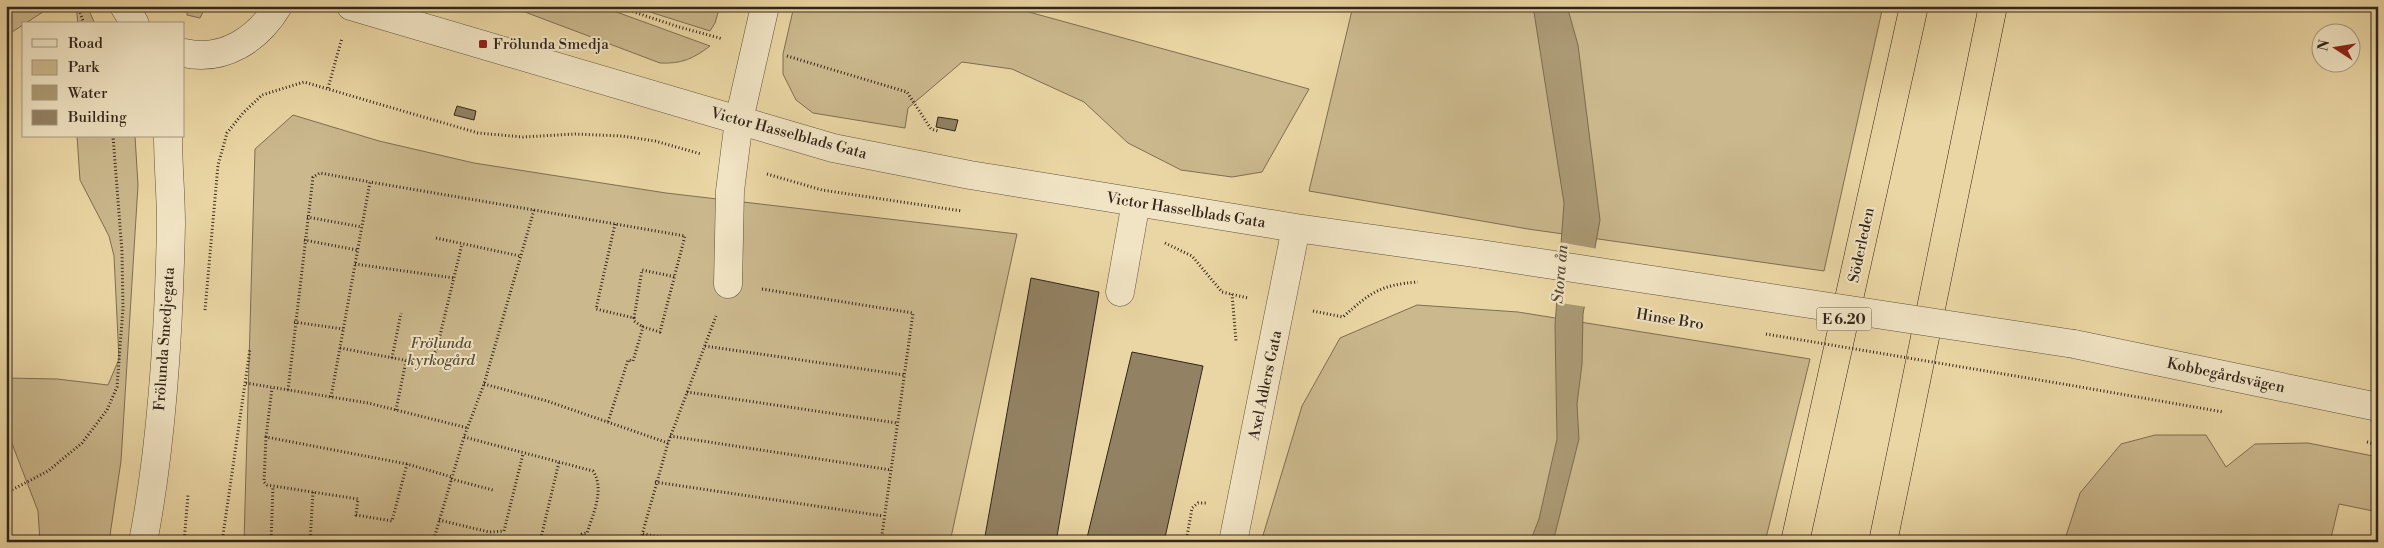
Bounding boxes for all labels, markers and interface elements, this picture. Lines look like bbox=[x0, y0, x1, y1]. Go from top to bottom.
legend bbox=[22, 22, 185, 138]
north arrow bbox=[2312, 22, 2362, 72]
text: Road bbox=[68, 34, 103, 53]
place label: Frölunda Smedja bbox=[493, 35, 609, 54]
marker: Frölunda Smedja bbox=[477, 38, 489, 50]
text: N bbox=[2314, 38, 2334, 53]
text: Park bbox=[68, 58, 100, 77]
text: Water bbox=[67, 84, 108, 103]
street label: Victor Hasselblads Gata bbox=[708, 103, 869, 164]
text: Building bbox=[67, 108, 127, 127]
street label: Victor Hasselblads Gata bbox=[1104, 188, 1267, 233]
street label: Söderleden bbox=[1844, 206, 1879, 284]
water label: Stora ån bbox=[1547, 243, 1573, 304]
street label: Frölunda Smedjegata bbox=[150, 266, 179, 412]
street label: Hinse Bro bbox=[1635, 305, 1705, 334]
road number: E 6.20 bbox=[1816, 308, 1872, 330]
street label: Axel Adlers Gata bbox=[1244, 328, 1286, 442]
park label: Frölunda kyrkogård bbox=[407, 334, 475, 370]
street label: Kobbegårdsvägen bbox=[2165, 354, 2287, 397]

